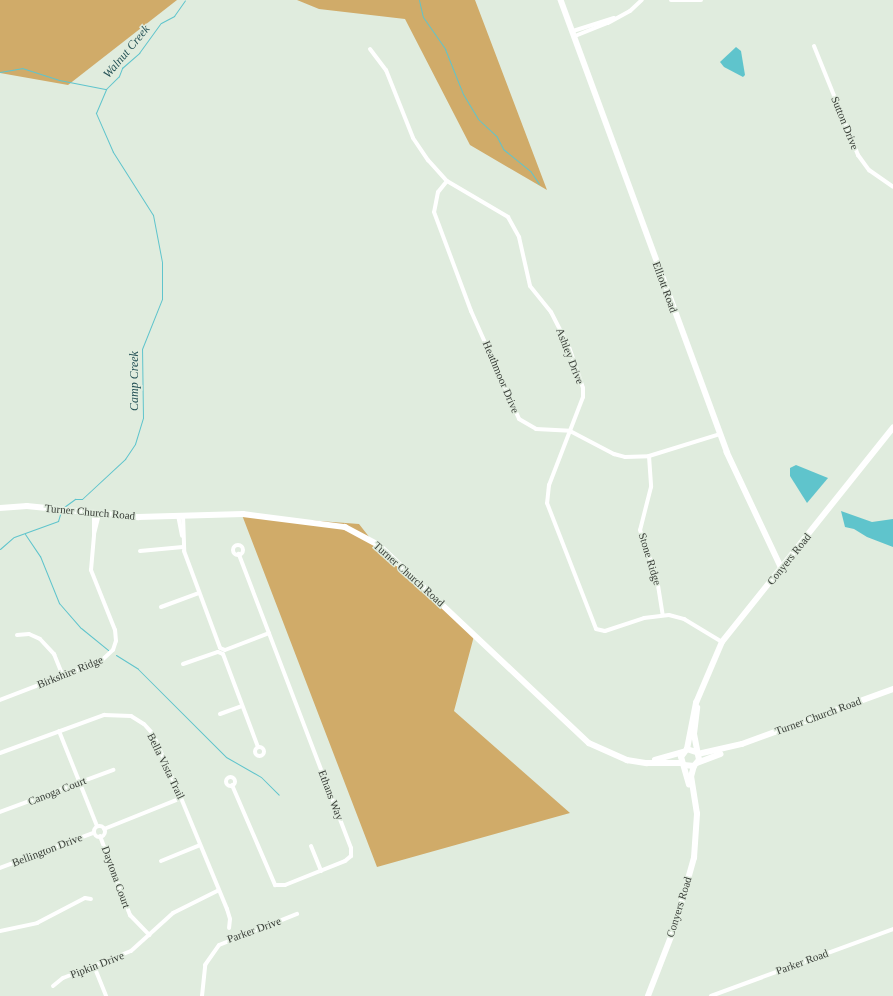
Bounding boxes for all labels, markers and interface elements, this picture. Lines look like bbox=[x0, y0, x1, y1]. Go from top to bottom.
water label: Walnut Creek bbox=[101, 23, 153, 81]
street label: Sutton Drive bbox=[828, 94, 862, 152]
street label: Elliott Road bbox=[650, 260, 680, 314]
street label: Ashley Drive bbox=[553, 326, 587, 386]
street label: Heathmoor Drive bbox=[480, 339, 522, 415]
water label: Camp Creek bbox=[128, 351, 142, 411]
street label: Turner Church Road bbox=[44, 501, 136, 523]
street label: Stone Ridge bbox=[636, 531, 664, 587]
street label: Conyers Road bbox=[764, 531, 814, 587]
street label: Turner Church Road bbox=[371, 539, 447, 609]
street label: Birkshire Ridge bbox=[35, 653, 105, 691]
street label: Turner Church Road bbox=[773, 694, 863, 738]
street label: Bella Vista Trail bbox=[144, 731, 188, 801]
street label: Ethans Way bbox=[315, 768, 347, 822]
street label: Canoga Court bbox=[26, 774, 88, 808]
street label: Bellington Drive bbox=[10, 831, 84, 869]
street label: Daytona Court bbox=[99, 844, 133, 910]
street label: Conyers Road bbox=[664, 875, 694, 939]
street label: Parker Drive bbox=[225, 914, 283, 946]
street label: Parker Road bbox=[774, 946, 830, 978]
street label: Pipkin Drive bbox=[68, 949, 126, 981]

